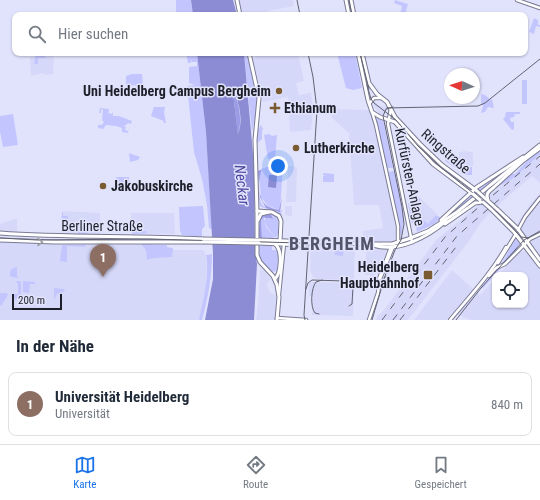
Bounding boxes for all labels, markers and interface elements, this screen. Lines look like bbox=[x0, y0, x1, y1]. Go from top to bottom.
search box bbox=[12, 12, 528, 56]
icon: search bbox=[26, 23, 48, 45]
text: Hier suchen bbox=[58, 25, 128, 43]
north arrow bbox=[444, 68, 480, 104]
place label: Uni Heidelberg Campus Bergheim bbox=[83, 83, 271, 99]
marker: Uni Heidelberg Campus Bergheim bbox=[274, 86, 284, 96]
place label: Ethianum bbox=[284, 100, 336, 116]
marker: Ethianum bbox=[269, 102, 281, 114]
street label: Ringstraße bbox=[418, 125, 474, 177]
street label: Kurfürsten-Anlage bbox=[392, 127, 428, 228]
place label: Lutherkirche bbox=[304, 140, 375, 156]
marker: Lutherkirche bbox=[291, 143, 301, 153]
your location bbox=[268, 156, 288, 176]
water label: Neckar bbox=[231, 164, 253, 207]
place label: Jakobuskirche bbox=[111, 178, 193, 194]
marker: Jakobuskirche bbox=[98, 181, 108, 191]
street label: Berliner Straße bbox=[61, 218, 143, 234]
district label: BERGHEIM bbox=[289, 233, 375, 254]
one-way arrow bbox=[37, 238, 43, 246]
pin: 1 bbox=[90, 244, 116, 277]
place label: Heidelberg Hauptbahnhof bbox=[340, 259, 419, 291]
marker: Heidelberg Hauptbahnhof bbox=[422, 269, 434, 281]
map controls bbox=[492, 272, 528, 308]
button: locate bbox=[492, 272, 528, 308]
scale bar bbox=[12, 292, 62, 311]
text: 200 m bbox=[18, 294, 45, 307]
text: In der Nähe bbox=[16, 336, 94, 356]
text: Universität Heidelberg bbox=[55, 388, 189, 406]
text: 1 bbox=[27, 397, 33, 412]
text: 840 m bbox=[491, 397, 523, 412]
text: Universität bbox=[55, 406, 110, 421]
tab: Karte bbox=[73, 454, 97, 491]
tab: Route bbox=[243, 454, 268, 491]
tab: Gespeichert bbox=[415, 454, 467, 491]

